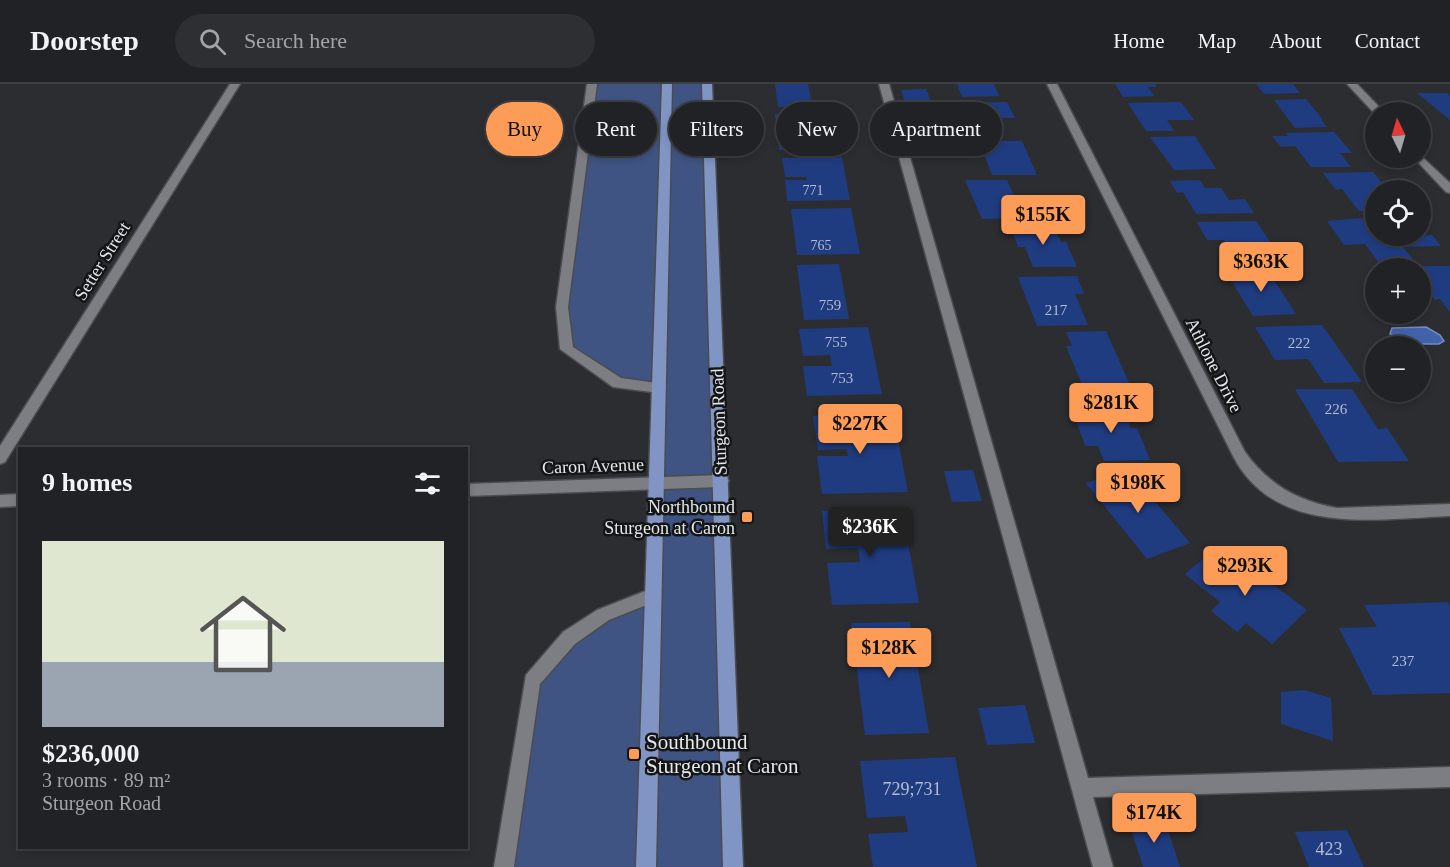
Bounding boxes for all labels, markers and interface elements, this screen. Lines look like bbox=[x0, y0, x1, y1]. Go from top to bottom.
search box bbox=[175, 14, 595, 68]
text: Doorstep bbox=[30, 25, 139, 56]
icon: search bbox=[196, 25, 229, 58]
text: Search here bbox=[244, 28, 347, 53]
text: Home bbox=[1113, 29, 1165, 53]
text: Map bbox=[1198, 29, 1236, 53]
text: About bbox=[1269, 29, 1322, 53]
text: Contact bbox=[1355, 29, 1420, 53]
chip: Buy bbox=[486, 102, 563, 156]
chip: Rent bbox=[575, 102, 657, 156]
chip: Filters bbox=[669, 102, 764, 156]
chip: New bbox=[776, 102, 858, 156]
chip: Apartment bbox=[870, 102, 1002, 156]
north arrow bbox=[1365, 102, 1431, 168]
map controls bbox=[1365, 102, 1431, 402]
button: locate bbox=[1365, 180, 1431, 246]
house number: 771 bbox=[803, 183, 824, 198]
pin: $155K bbox=[1001, 195, 1085, 246]
text: $155K bbox=[1015, 203, 1071, 225]
street label: Setter Street bbox=[70, 218, 134, 304]
house number: 765 bbox=[811, 238, 832, 253]
pin: $363K bbox=[1219, 242, 1303, 293]
text: $363K bbox=[1233, 250, 1289, 272]
button: + bbox=[1365, 258, 1431, 324]
house number: 759 bbox=[819, 297, 841, 313]
house number: 217 bbox=[1045, 302, 1068, 318]
street label: Athlone Drive bbox=[1182, 314, 1246, 416]
house number: 755 bbox=[825, 334, 847, 350]
house number: 222 bbox=[1288, 335, 1310, 351]
button: − bbox=[1365, 336, 1431, 402]
street label: Sturgeon Road bbox=[707, 368, 731, 476]
house number: 753 bbox=[831, 370, 853, 386]
pin: $281K bbox=[1069, 383, 1153, 434]
text: $281K bbox=[1083, 391, 1139, 413]
house number: 226 bbox=[1325, 401, 1348, 417]
pin: $227K bbox=[818, 404, 902, 455]
text: $227K bbox=[832, 412, 888, 434]
street label: Caron Avenue bbox=[542, 454, 644, 478]
pin: $198K bbox=[1096, 463, 1180, 514]
icon: filters bbox=[411, 467, 444, 500]
text: 9 homes bbox=[42, 468, 132, 497]
text: $198K bbox=[1110, 471, 1166, 493]
place label: Northbound Sturgeon at Caron bbox=[604, 497, 735, 538]
pin: $236K bbox=[828, 507, 912, 558]
marker: Northbound Sturgeon at Caron bbox=[740, 510, 754, 524]
text: $236K bbox=[842, 515, 898, 537]
pin: $293K bbox=[1203, 546, 1287, 597]
text: $293K bbox=[1217, 554, 1273, 576]
icon: home bbox=[189, 580, 297, 688]
pin: $128K bbox=[847, 628, 931, 679]
text: $128K bbox=[861, 636, 917, 658]
house number: 237 bbox=[1392, 653, 1415, 669]
place label: Southbound Sturgeon at Caron bbox=[646, 730, 799, 778]
text: $236,000 bbox=[42, 739, 140, 768]
marker: Southbound Sturgeon at Caron bbox=[627, 747, 641, 761]
text: 3 rooms · 89 m² bbox=[42, 769, 170, 791]
house number: 729;731 bbox=[882, 779, 942, 799]
text: Sturgeon Road bbox=[42, 792, 161, 814]
pin: $174K bbox=[1112, 793, 1196, 844]
text: $174K bbox=[1126, 801, 1182, 823]
house number: 423 bbox=[1316, 839, 1343, 859]

